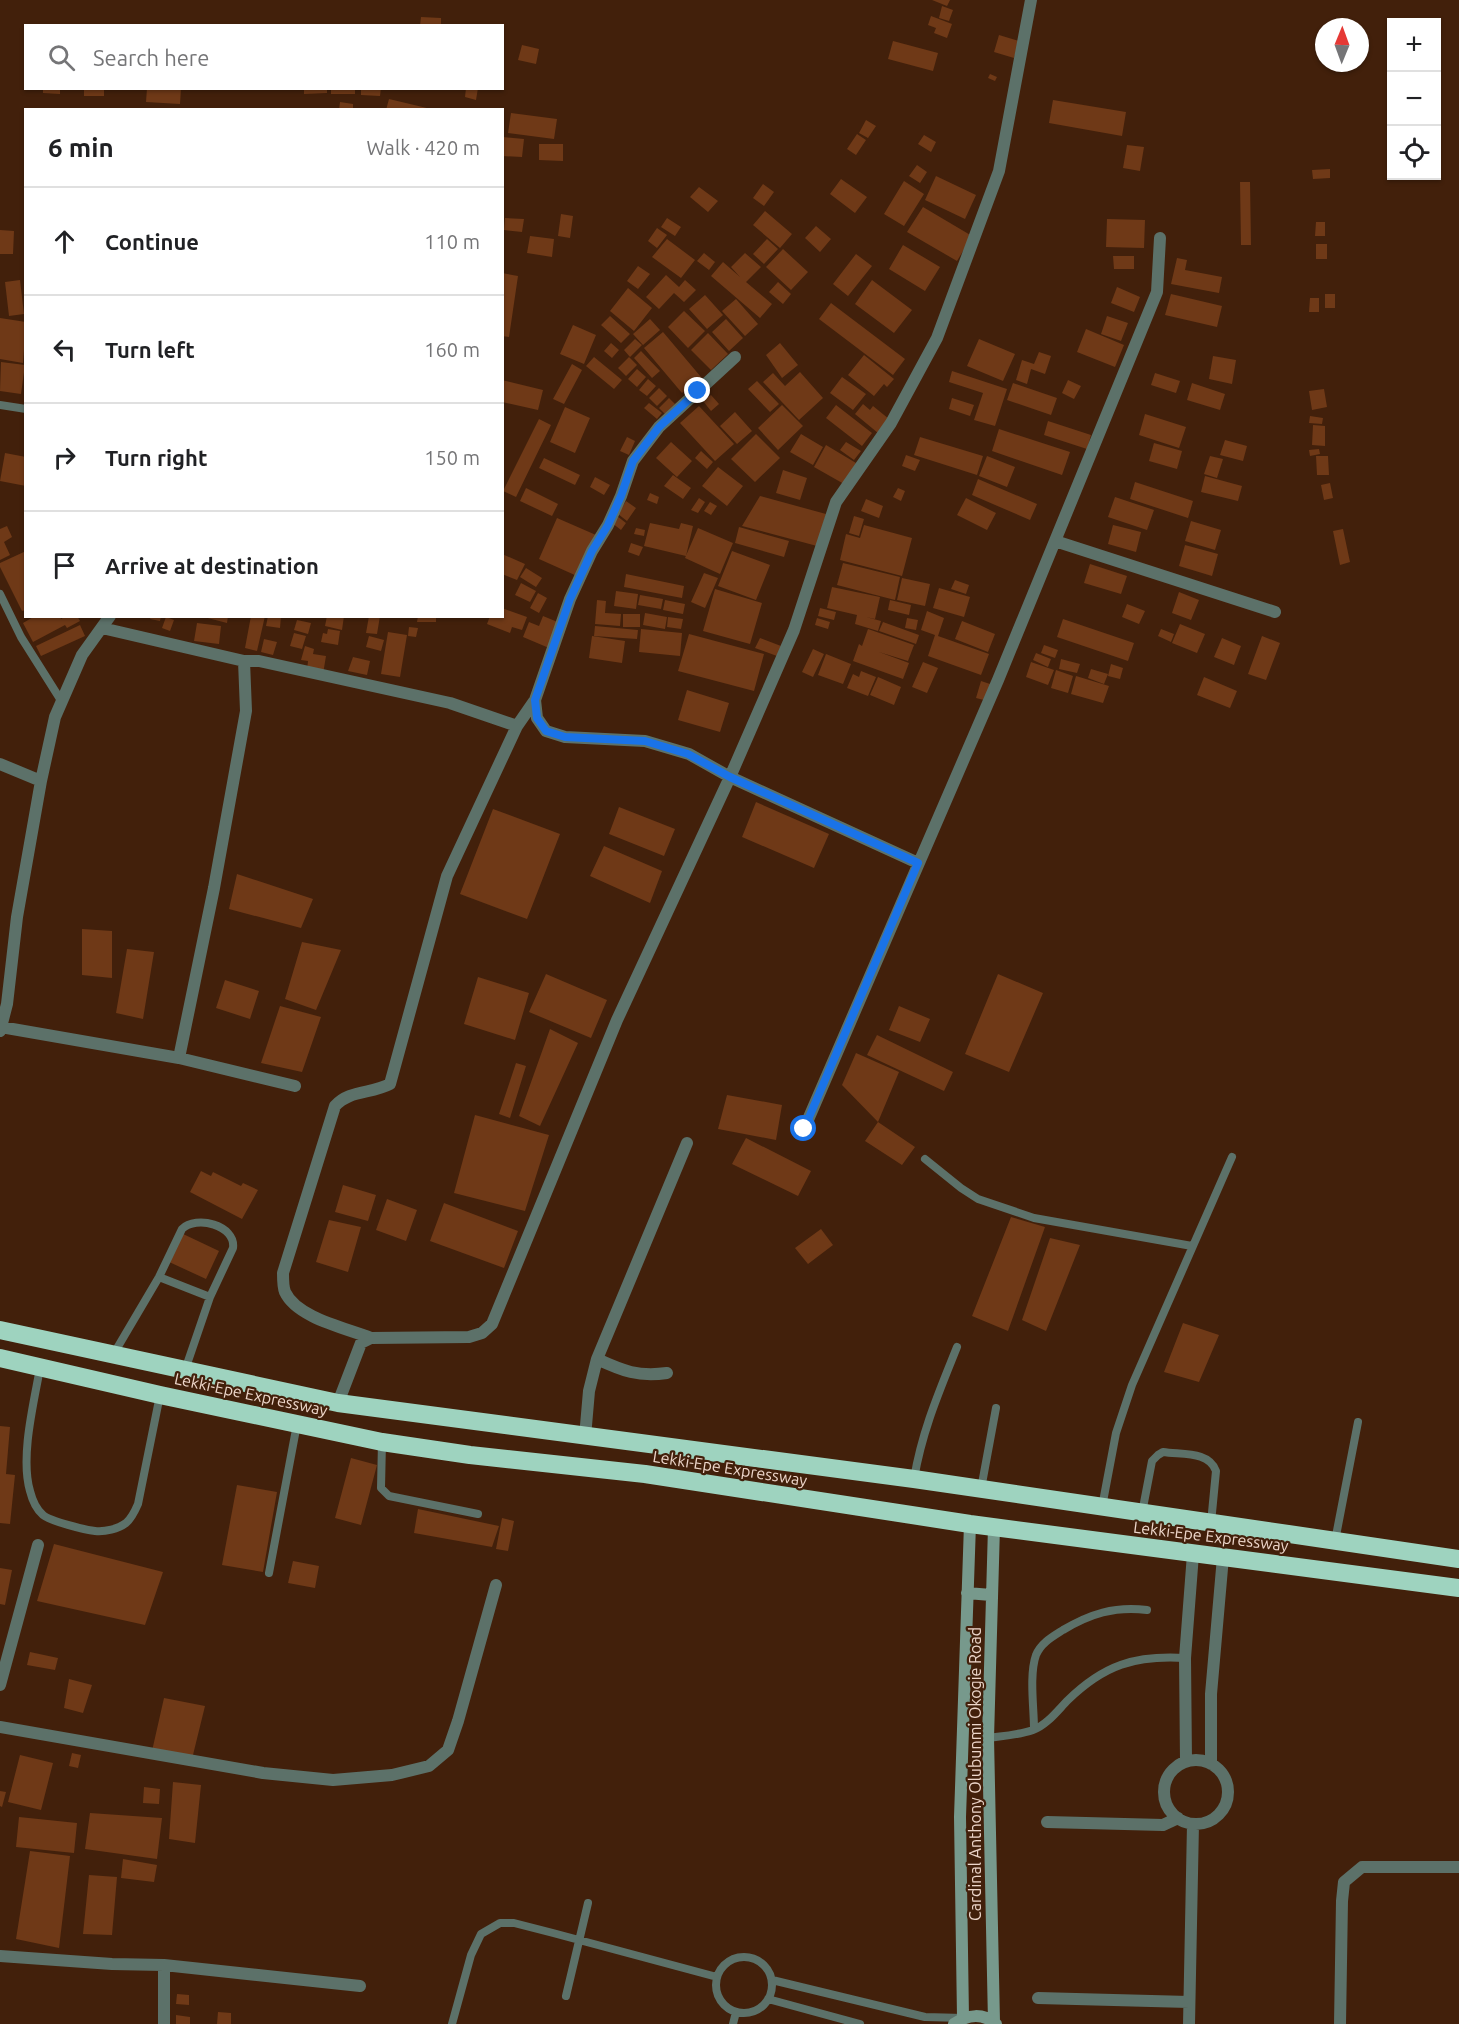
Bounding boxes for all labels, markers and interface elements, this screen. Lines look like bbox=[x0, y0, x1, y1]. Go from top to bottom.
north arrow bbox=[1315, 18, 1369, 72]
map controls bbox=[1387, 18, 1441, 180]
button: + bbox=[1387, 18, 1441, 72]
search box bbox=[24, 24, 504, 90]
icon: search bbox=[45, 41, 78, 74]
text: Search here bbox=[93, 45, 209, 70]
button: − bbox=[1387, 72, 1441, 126]
button: locate bbox=[1387, 126, 1441, 180]
text: 6 min bbox=[48, 133, 114, 162]
text: Walk · 420 m bbox=[367, 136, 480, 159]
icon: ahead bbox=[48, 225, 81, 258]
text: Continue bbox=[105, 229, 199, 254]
text: 110 m bbox=[424, 230, 480, 253]
icon: left bbox=[48, 333, 81, 366]
text: Turn left bbox=[105, 337, 195, 362]
text: 160 m bbox=[424, 338, 480, 361]
route end bbox=[684, 377, 710, 403]
icon: right bbox=[48, 441, 81, 474]
text: Turn right bbox=[105, 445, 207, 470]
text: 150 m bbox=[424, 446, 480, 469]
icon: arrive bbox=[48, 549, 81, 582]
text: Arrive at destination bbox=[105, 553, 319, 578]
route start bbox=[790, 1115, 816, 1141]
street label: Lekki-Epe Expressway bbox=[173, 1369, 330, 1419]
street label: Lekki-Epe Expressway bbox=[651, 1447, 809, 1489]
street label: Lekki-Epe Expressway bbox=[1132, 1518, 1290, 1554]
street label: Cardinal Anthony Olubunmi Okogie Road bbox=[966, 1627, 984, 1921]

